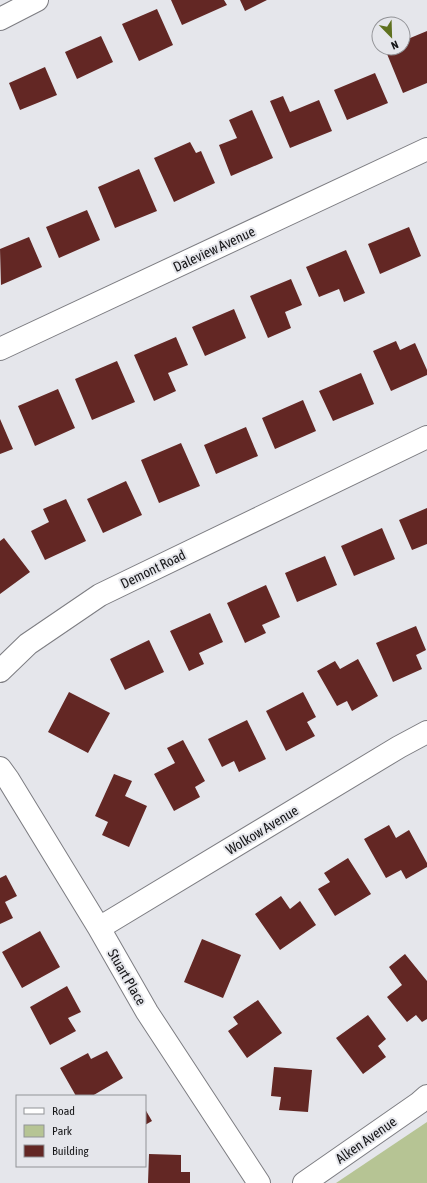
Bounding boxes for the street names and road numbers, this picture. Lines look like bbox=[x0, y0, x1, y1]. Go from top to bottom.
street label: Daleview Avenue bbox=[171, 223, 257, 275]
street label: Demont Road bbox=[118, 546, 188, 592]
street label: Wolkow Avenue bbox=[223, 802, 301, 858]
street label: Stuart Place bbox=[105, 946, 149, 1008]
street label: Alken Avenue bbox=[333, 1113, 399, 1167]

